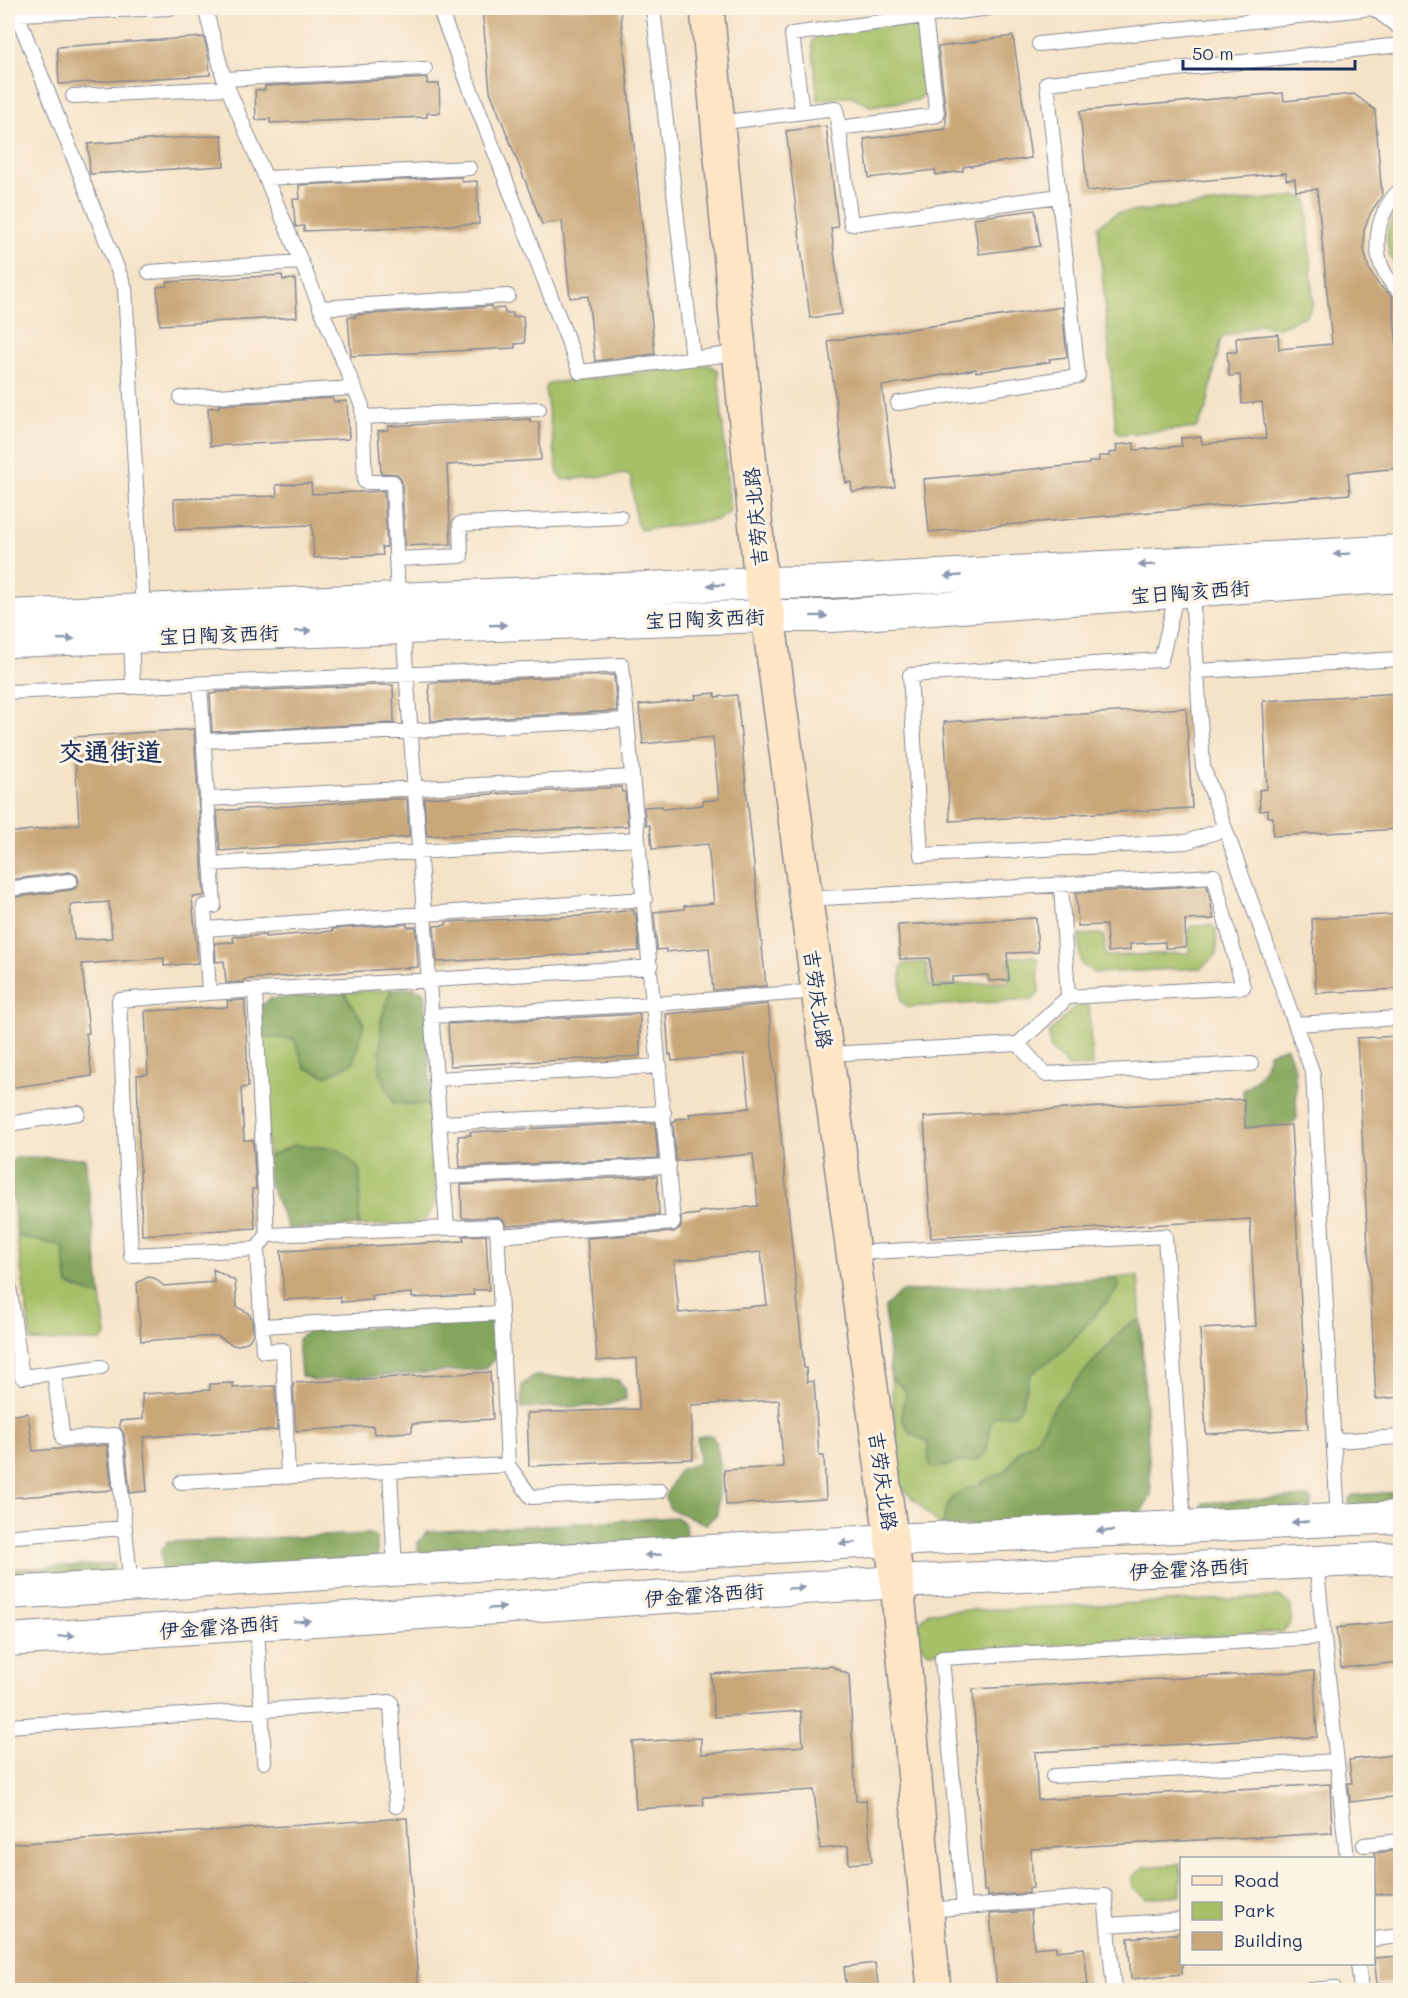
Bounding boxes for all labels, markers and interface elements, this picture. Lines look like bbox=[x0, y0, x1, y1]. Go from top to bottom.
scale bar bbox=[1183, 33, 1356, 71]
text: 50 m bbox=[1192, 41, 1234, 65]
street label: 吉劳庆北路 bbox=[738, 465, 772, 568]
one-way arrow bbox=[1333, 550, 1352, 559]
one-way arrow bbox=[1138, 560, 1157, 570]
one-way arrow bbox=[943, 571, 962, 580]
street label: 宝日陶亥西街 bbox=[1129, 574, 1251, 608]
one-way arrow bbox=[706, 581, 725, 590]
street label: 宝日陶亥西街 bbox=[645, 603, 765, 633]
one-way arrow bbox=[809, 611, 828, 621]
street label: 宝日陶亥西街 bbox=[159, 619, 279, 649]
one-way arrow bbox=[488, 620, 507, 629]
one-way arrow bbox=[293, 627, 312, 636]
one-way arrow bbox=[56, 635, 75, 644]
district label: 交通街道 bbox=[58, 734, 162, 768]
street label: 吉劳庆北路 bbox=[799, 948, 839, 1051]
street label: 吉劳庆北路 bbox=[864, 1430, 904, 1533]
one-way arrow bbox=[1291, 1517, 1310, 1526]
one-way arrow bbox=[1096, 1526, 1115, 1535]
one-way arrow bbox=[838, 1538, 857, 1548]
one-way arrow bbox=[643, 1550, 662, 1559]
street label: 伊金霍洛西街 bbox=[1128, 1552, 1250, 1584]
street label: 伊金霍洛西街 bbox=[643, 1577, 765, 1611]
one-way arrow bbox=[787, 1584, 806, 1593]
one-way arrow bbox=[487, 1603, 506, 1613]
street label: 伊金霍洛西街 bbox=[158, 1609, 280, 1643]
one-way arrow bbox=[293, 1616, 312, 1626]
one-way arrow bbox=[56, 1632, 75, 1641]
legend bbox=[1180, 1857, 1375, 1965]
text: Road bbox=[1234, 1868, 1279, 1892]
text: Park bbox=[1234, 1898, 1275, 1922]
text: Building bbox=[1234, 1928, 1302, 1952]

